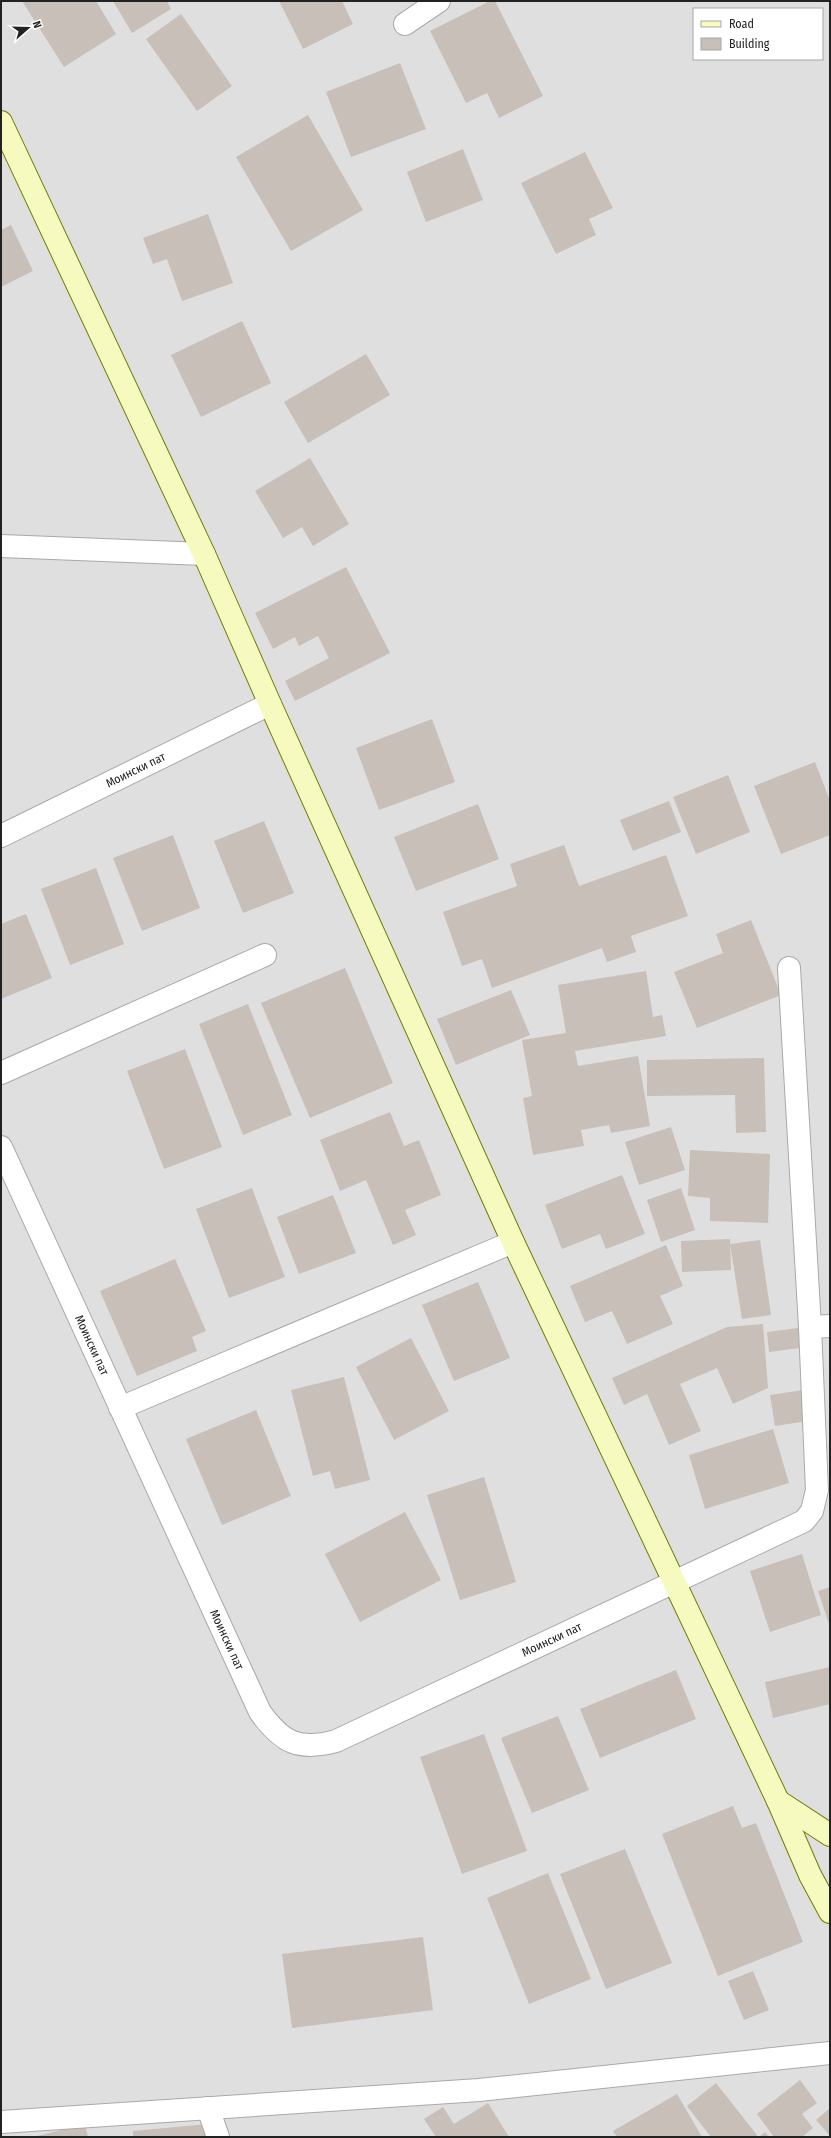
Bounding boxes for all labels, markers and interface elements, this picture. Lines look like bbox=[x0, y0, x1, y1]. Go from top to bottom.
north arrow bbox=[8, 8, 48, 48]
legend bbox=[693, 8, 823, 60]
text: Road bbox=[729, 17, 754, 31]
text: N bbox=[30, 19, 44, 30]
text: Building bbox=[729, 37, 770, 51]
street label: Моински пат bbox=[104, 749, 168, 790]
street label: Моински пат bbox=[72, 1313, 112, 1378]
street label: Моински пат bbox=[207, 1607, 247, 1672]
street label: Моински пат bbox=[520, 1619, 584, 1660]

